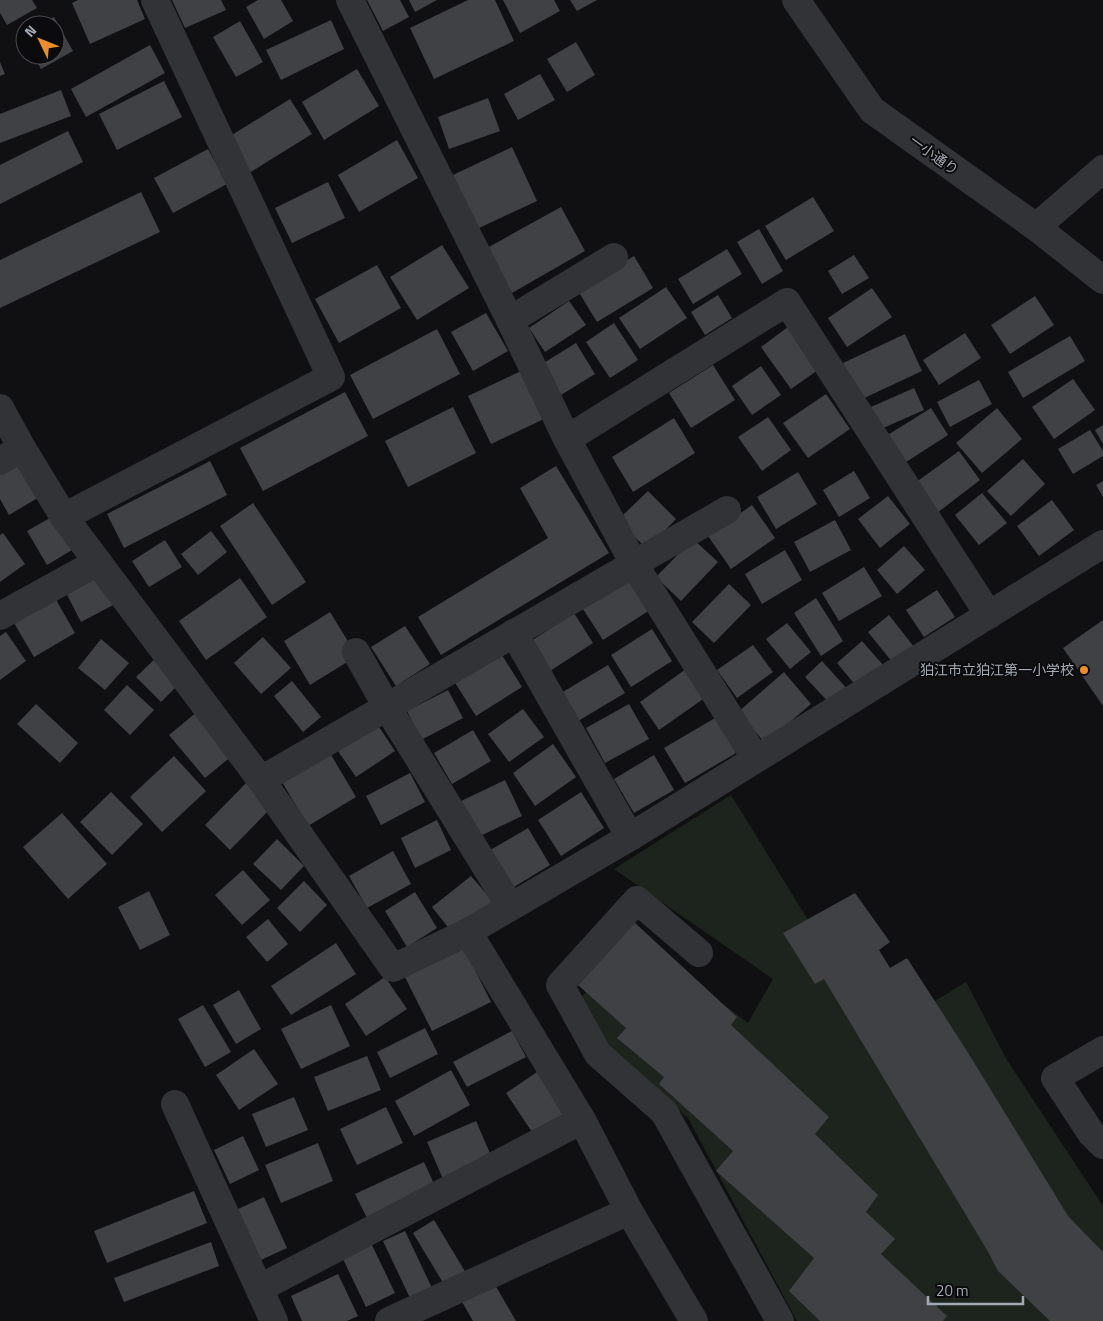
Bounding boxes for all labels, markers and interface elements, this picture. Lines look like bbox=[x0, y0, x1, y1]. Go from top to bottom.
north arrow bbox=[15, 15, 65, 65]
text: N bbox=[19, 20, 41, 42]
street label: 一小通り bbox=[905, 130, 963, 180]
place label: 狛江市立狛江第一小学校 bbox=[920, 659, 1074, 680]
marker: 狛江市立狛江第一小学校 bbox=[1078, 664, 1090, 676]
scale bar bbox=[928, 1274, 1023, 1306]
text: 20 m bbox=[936, 1279, 969, 1302]

